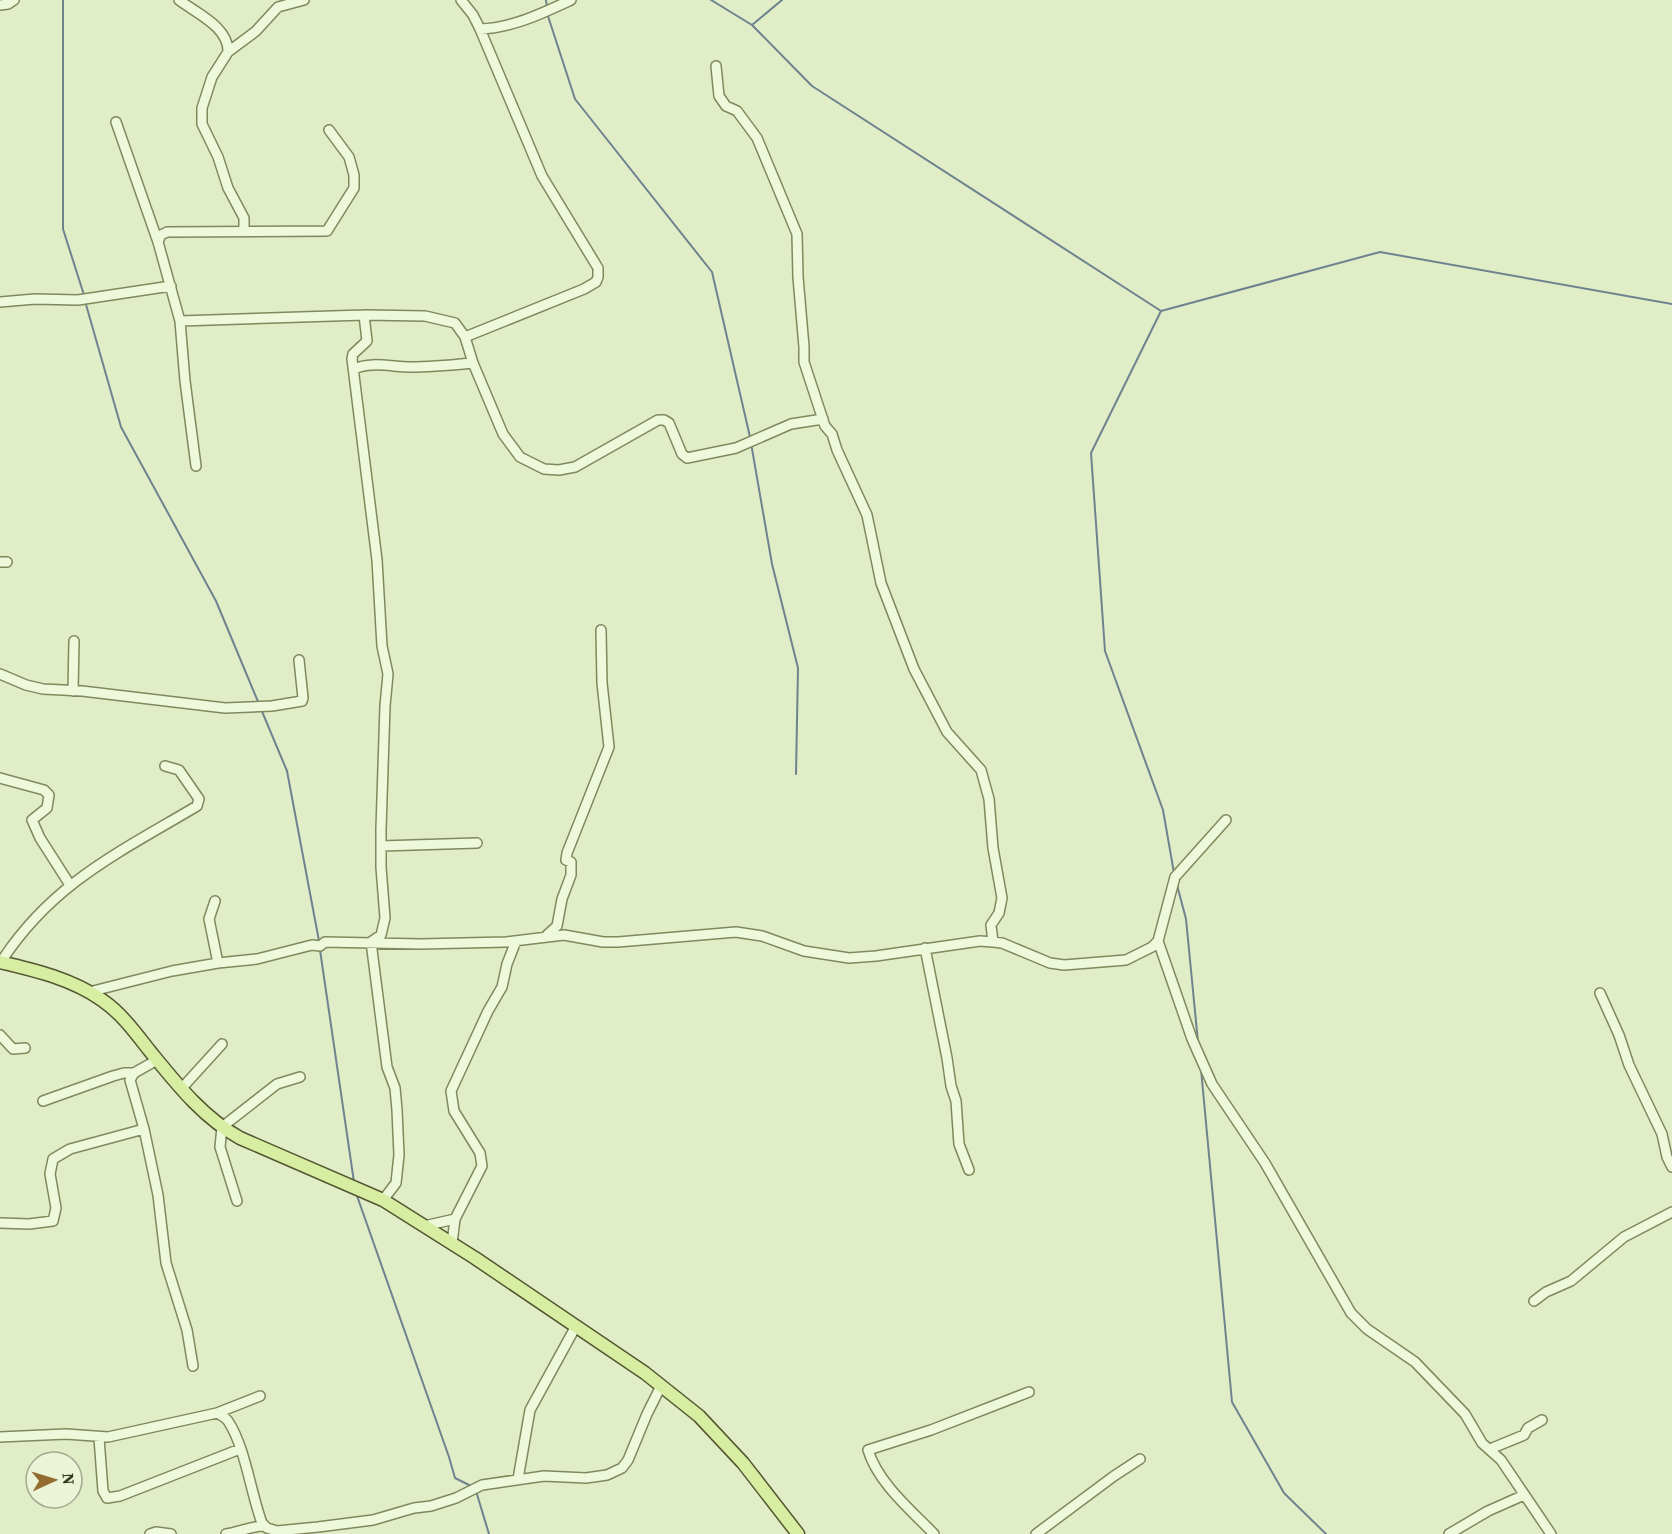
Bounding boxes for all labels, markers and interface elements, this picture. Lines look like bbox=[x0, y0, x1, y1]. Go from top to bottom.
north arrow bbox=[24, 1450, 84, 1510]
text: N bbox=[58, 1472, 80, 1486]

